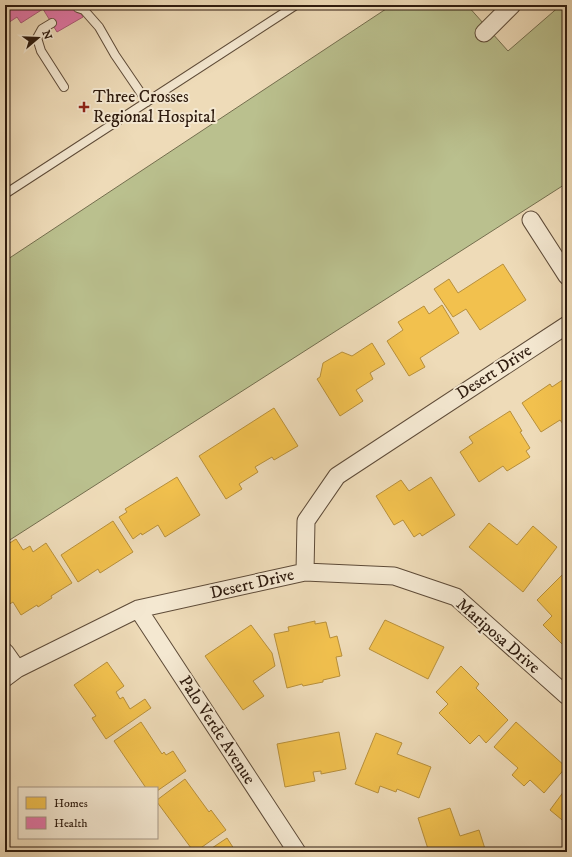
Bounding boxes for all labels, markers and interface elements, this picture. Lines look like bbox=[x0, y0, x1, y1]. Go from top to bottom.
north arrow bbox=[18, 18, 58, 58]
text: N bbox=[38, 29, 55, 42]
place label: Three Crosses Regional Hospital bbox=[93, 86, 216, 128]
marker: Three Crosses Regional Hospital bbox=[78, 101, 90, 113]
street label: Desert Drive bbox=[452, 339, 536, 405]
street label: Desert Drive bbox=[208, 564, 296, 604]
street label: Mariposa Drive bbox=[451, 593, 545, 679]
street label: Palo Verde Avenue bbox=[174, 671, 260, 789]
legend bbox=[18, 787, 158, 839]
text: Homes bbox=[54, 796, 88, 811]
text: Health bbox=[54, 816, 88, 831]

